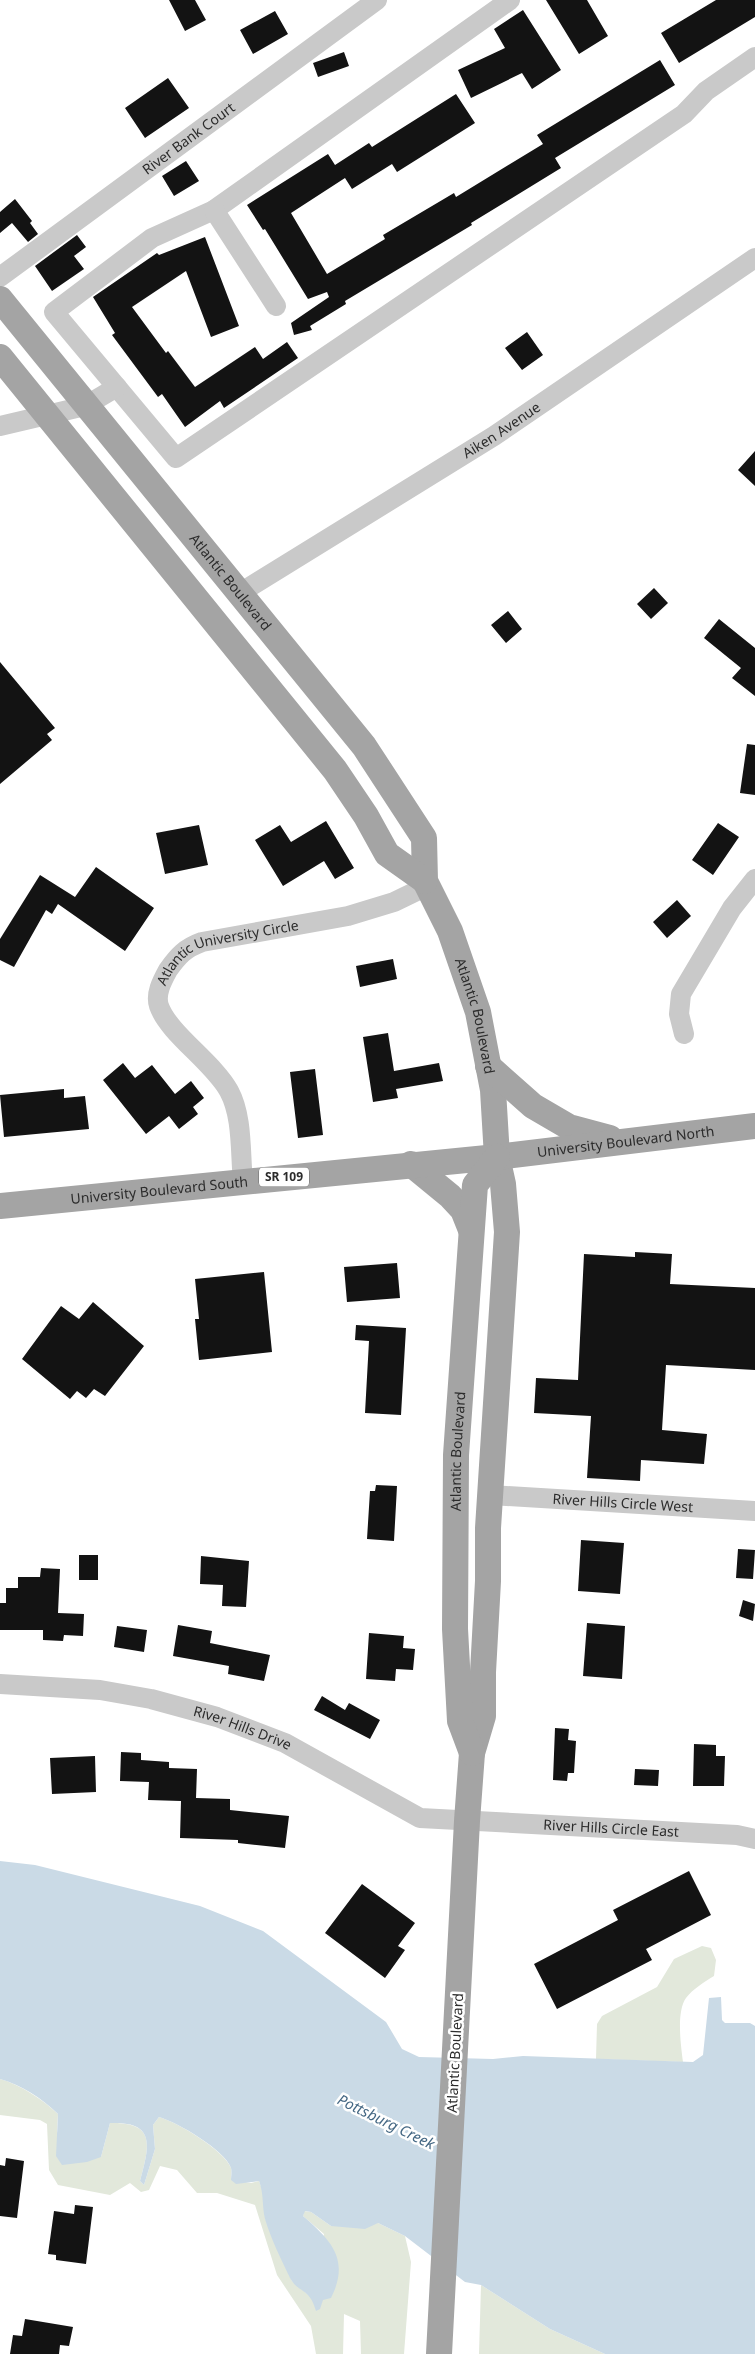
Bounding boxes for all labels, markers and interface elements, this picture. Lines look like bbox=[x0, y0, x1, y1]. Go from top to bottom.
street label: River Bank Court bbox=[138, 98, 238, 178]
street label: Aiken Avenue bbox=[459, 397, 544, 462]
street label: Atlantic Boulevard bbox=[186, 529, 276, 634]
street label: Atlantic University Circle bbox=[152, 915, 300, 988]
street label: Atlantic Boulevard bbox=[451, 955, 500, 1076]
street label: University Boulevard North bbox=[536, 1121, 715, 1161]
road number: SR 109 bbox=[259, 1168, 309, 1186]
street label: University Boulevard South bbox=[70, 1172, 249, 1208]
street label: Atlantic Boulevard bbox=[446, 1391, 469, 1511]
street label: River Hills Circle West bbox=[552, 1489, 694, 1516]
street label: River Hills Drive bbox=[192, 1701, 296, 1754]
street label: River Hills Circle East bbox=[543, 1815, 679, 1841]
street label: Atlantic Boulevard bbox=[442, 1993, 467, 2113]
water label: Pottsburg Creek bbox=[334, 2089, 439, 2154]

